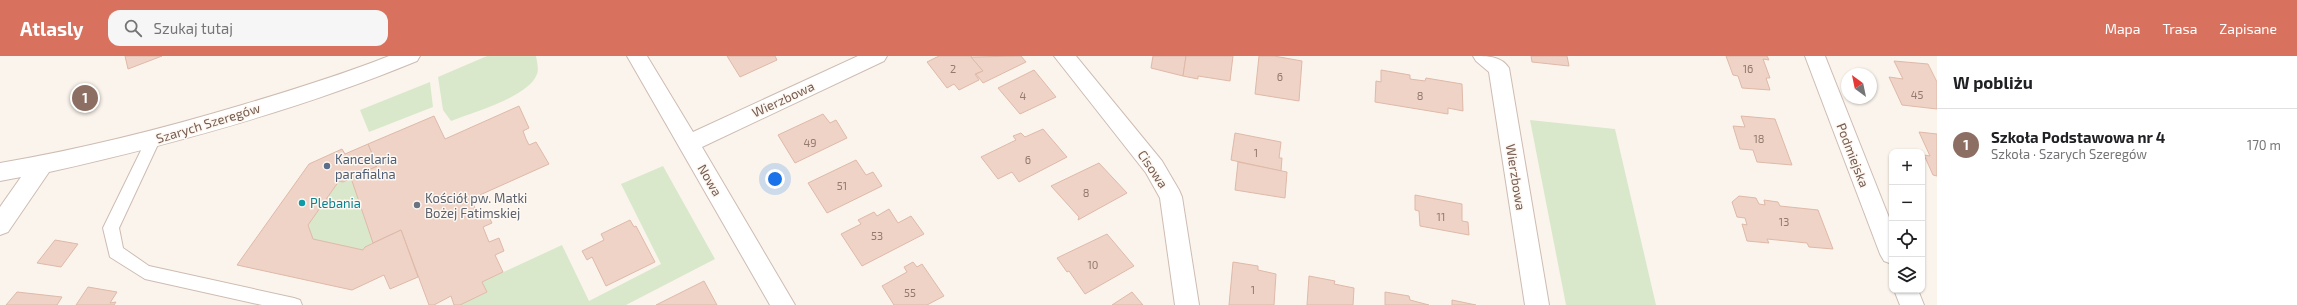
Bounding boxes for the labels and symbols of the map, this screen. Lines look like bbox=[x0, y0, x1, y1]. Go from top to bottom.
house number: 2 bbox=[950, 62, 956, 75]
house number: 16 bbox=[1743, 62, 1753, 75]
north arrow bbox=[1841, 68, 1877, 104]
house number: 6 bbox=[1277, 70, 1283, 83]
street label: Wierzbowa bbox=[749, 78, 817, 120]
pin: 1 bbox=[72, 83, 98, 113]
house number: 45 bbox=[1911, 88, 1923, 101]
house number: 4 bbox=[1020, 89, 1027, 102]
house number: 8 bbox=[1417, 89, 1423, 102]
street label: Szarych Szeregów bbox=[154, 99, 262, 146]
street label: Podmiejska bbox=[1833, 121, 1873, 189]
house number: 18 bbox=[1753, 132, 1765, 145]
house number: 49 bbox=[803, 136, 817, 149]
street label: Wierzbowa bbox=[1503, 143, 1529, 211]
house number: 1 bbox=[1254, 146, 1258, 159]
street label: Cisowa bbox=[1135, 147, 1171, 191]
place label: Kancelaria parafialna bbox=[335, 151, 397, 182]
house number: 6 bbox=[1025, 153, 1031, 166]
marker: Kancelaria parafialna bbox=[322, 161, 332, 171]
street label: Nowa bbox=[694, 161, 726, 199]
your location bbox=[765, 169, 785, 189]
house number: 51 bbox=[837, 179, 847, 192]
house number: 8 bbox=[1083, 186, 1089, 199]
place label: Kościół pw. Matki Bożej Fatimskiej bbox=[425, 190, 527, 221]
place label: Plebania bbox=[310, 195, 361, 211]
marker: Plebania bbox=[297, 198, 307, 208]
marker: Kościół pw. Matki Bożej Fatimskiej bbox=[412, 200, 422, 210]
house number: 11 bbox=[1437, 210, 1445, 223]
house number: 13 bbox=[1779, 215, 1789, 228]
house number: 53 bbox=[871, 229, 883, 242]
house number: 10 bbox=[1087, 258, 1099, 271]
house number: 1 bbox=[1251, 283, 1255, 296]
house number: 55 bbox=[904, 286, 916, 299]

